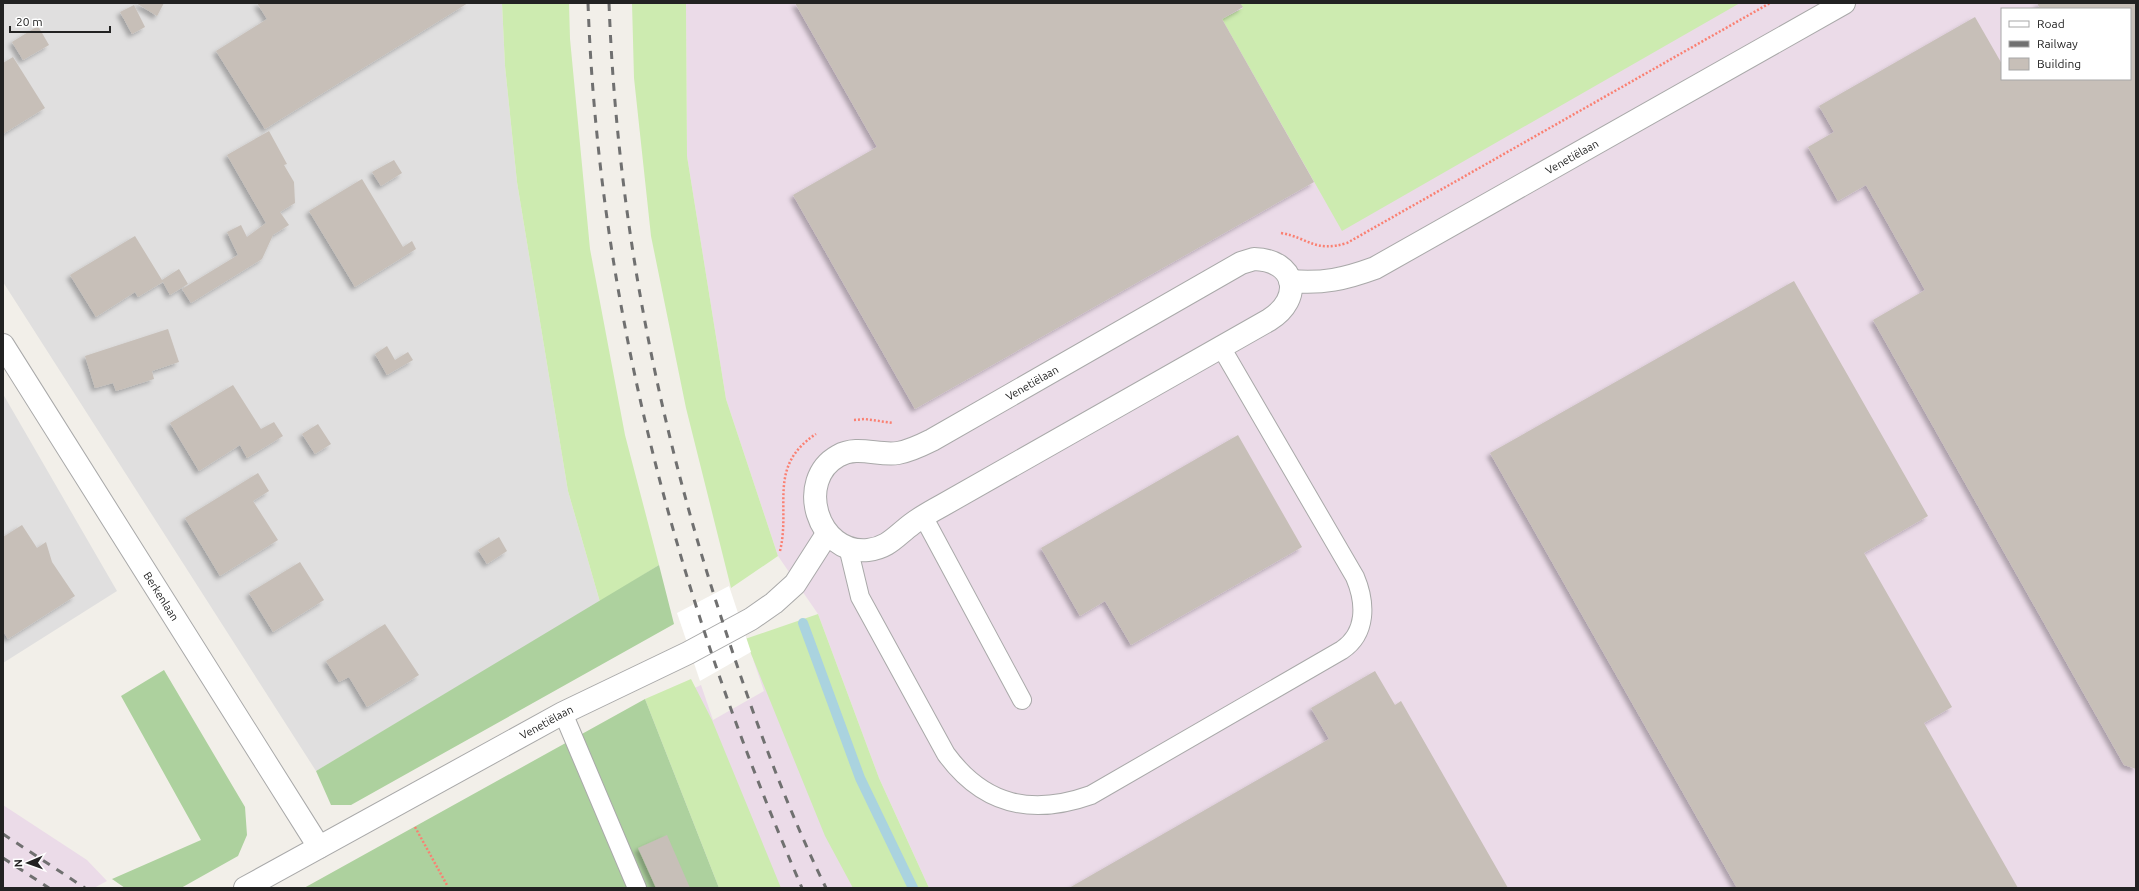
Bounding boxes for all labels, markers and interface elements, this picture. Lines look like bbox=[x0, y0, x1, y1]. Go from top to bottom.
scale bar bbox=[10, 8, 110, 34]
legend bbox=[2001, 8, 2131, 80]
text: 20 m bbox=[16, 15, 43, 28]
text: Road bbox=[2037, 17, 2065, 30]
text: Railway bbox=[2037, 37, 2078, 50]
text: Building bbox=[2037, 57, 2081, 70]
street label: Venetiëlaan bbox=[1543, 137, 1600, 176]
street label: Venetiëlaan bbox=[1004, 363, 1060, 403]
street label: Berkenlaan bbox=[141, 570, 181, 623]
street label: Venetiëlaan bbox=[518, 703, 575, 742]
north arrow bbox=[8, 843, 48, 883]
text: N bbox=[12, 859, 24, 868]

